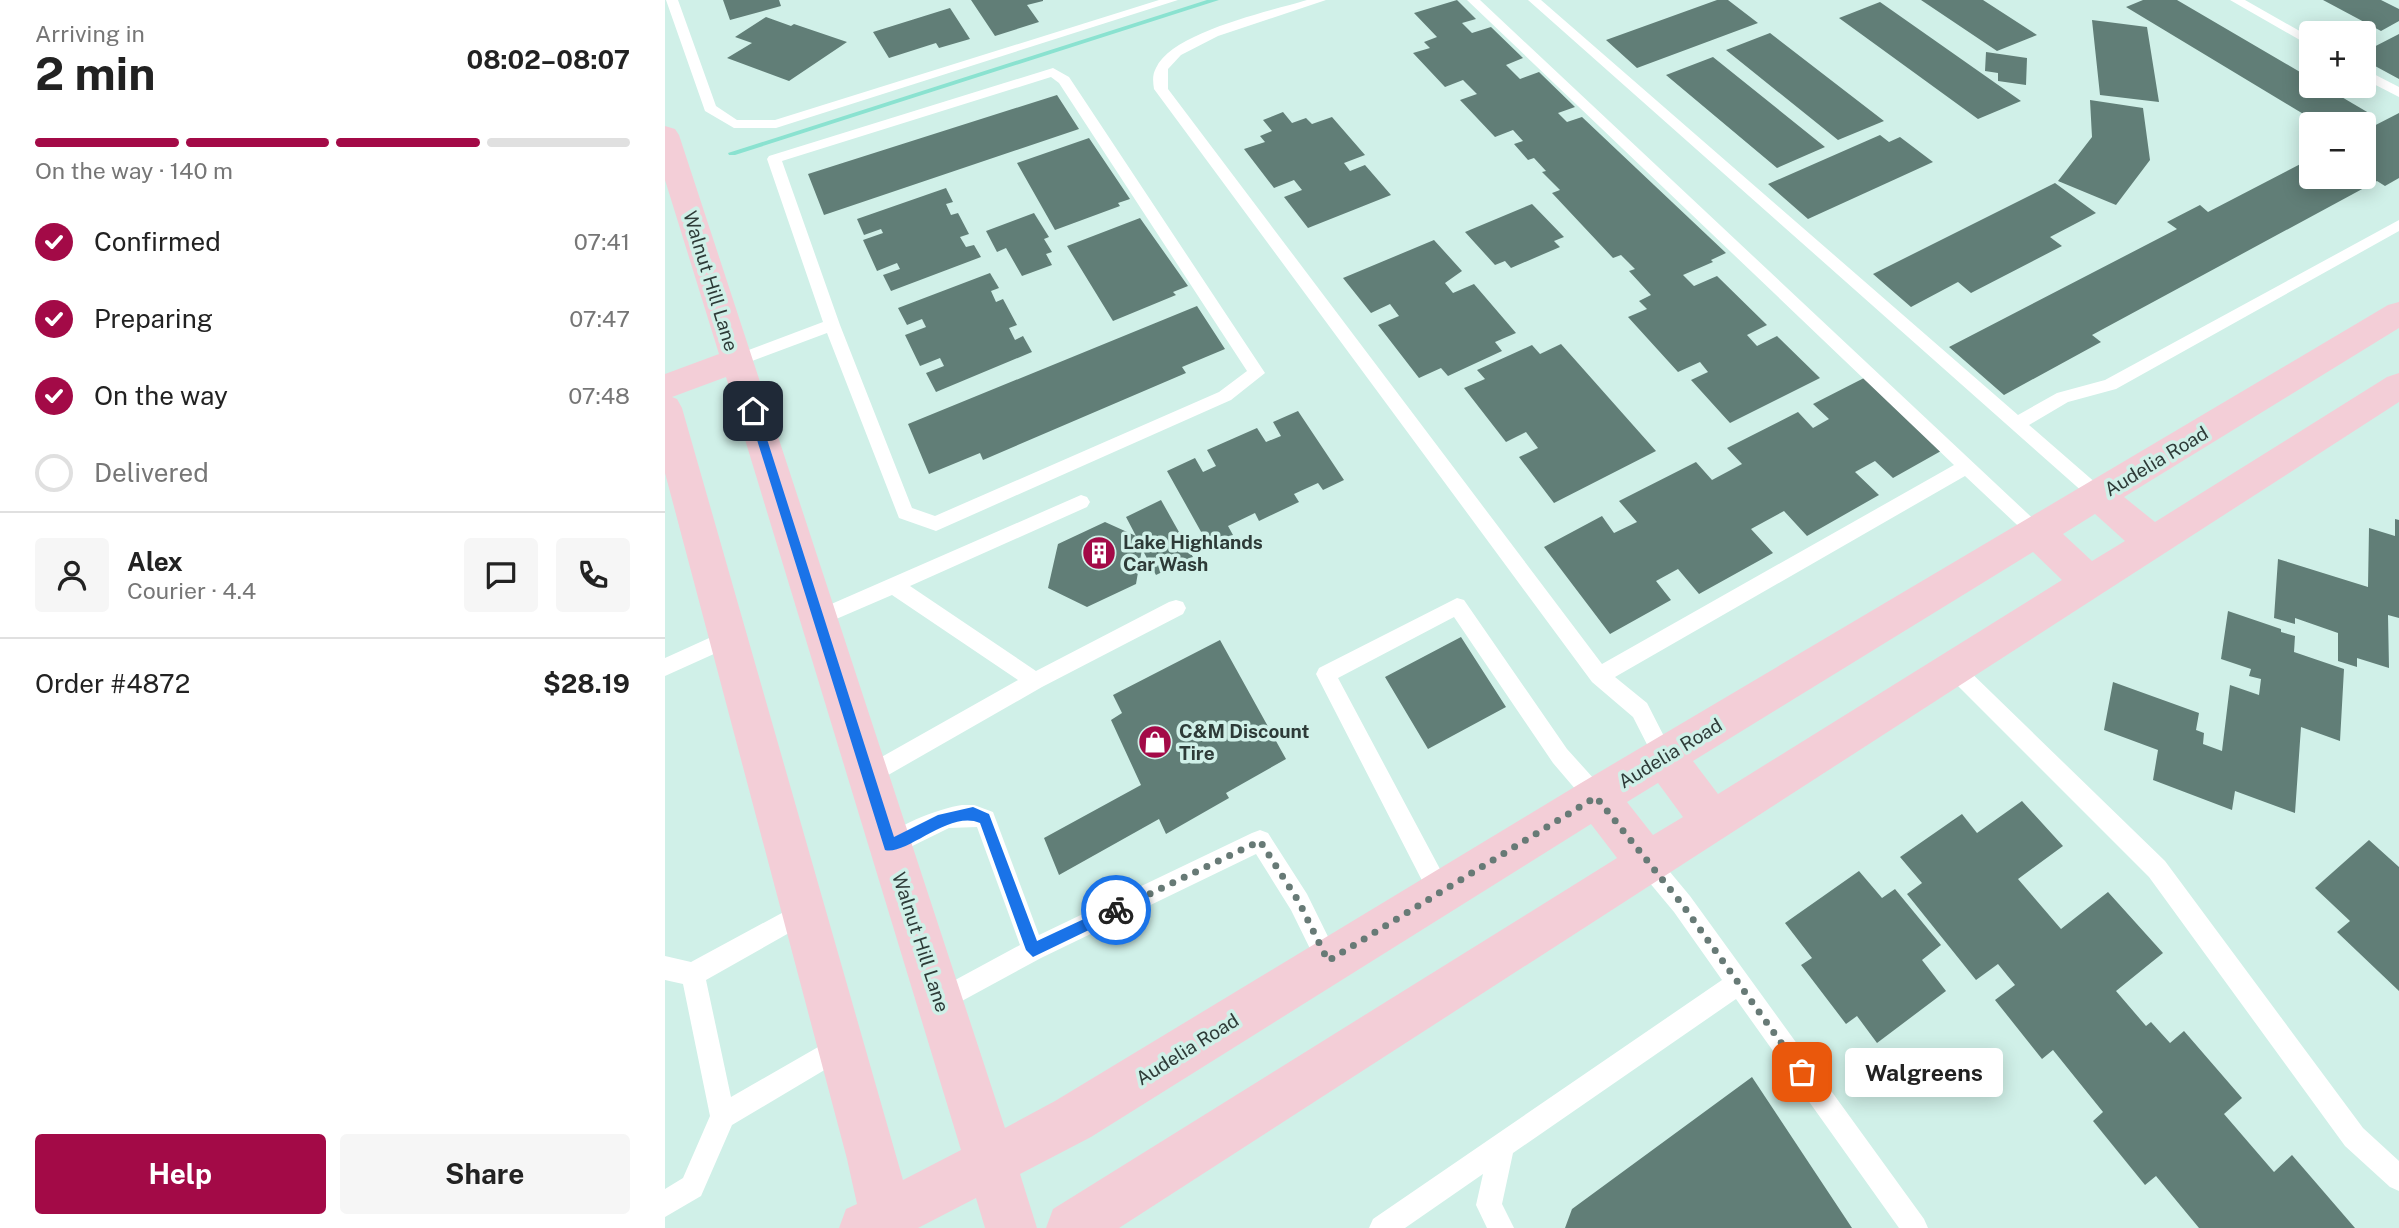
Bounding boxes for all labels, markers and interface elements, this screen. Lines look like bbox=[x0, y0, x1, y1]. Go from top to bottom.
text: Arriving in bbox=[35, 20, 145, 47]
map controls bbox=[2299, 21, 2376, 189]
button: + bbox=[2299, 21, 2376, 98]
text: 08:02–08:07 bbox=[466, 44, 630, 75]
text: 2 min bbox=[35, 46, 155, 100]
button: − bbox=[2299, 112, 2376, 189]
text: On the way · 140 m bbox=[35, 157, 233, 184]
street label: Walnut Hill Lane bbox=[679, 208, 743, 354]
icon: check bbox=[35, 223, 73, 261]
text: Confirmed bbox=[94, 226, 221, 257]
text: 07:41 bbox=[574, 228, 630, 255]
icon: check bbox=[35, 300, 73, 338]
text: Preparing bbox=[94, 303, 213, 334]
text: 07:47 bbox=[569, 305, 630, 332]
icon: check bbox=[35, 377, 73, 415]
text: On the way bbox=[94, 380, 228, 411]
pin bbox=[723, 381, 783, 441]
text: 07:48 bbox=[568, 382, 630, 409]
icon: home bbox=[734, 392, 772, 430]
street label: Audelia Road bbox=[2100, 421, 2212, 501]
text: Delivered bbox=[94, 457, 209, 488]
place label: Lake Highlands Car Wash bbox=[1123, 531, 1263, 575]
building icon: Lake Highlands Car Wash bbox=[1080, 534, 1118, 572]
button: person bbox=[35, 538, 109, 612]
button: chat bbox=[464, 538, 538, 612]
button: phone bbox=[556, 538, 630, 612]
text: Alex bbox=[127, 546, 183, 577]
text: Courier · 4.4 bbox=[127, 577, 256, 604]
text: Order #4872 bbox=[35, 668, 190, 699]
text: $28.19 bbox=[543, 668, 630, 699]
street label: Audelia Road bbox=[1614, 713, 1726, 793]
place label: C&M Discount Tire bbox=[1179, 720, 1310, 764]
shop icon: C&M Discount Tire bbox=[1136, 723, 1174, 761]
street label: Walnut Hill Lane bbox=[888, 869, 954, 1015]
courier bbox=[1081, 875, 1151, 945]
icon: bike bbox=[1097, 891, 1135, 929]
street label: Audelia Road bbox=[1132, 1009, 1242, 1089]
pin bbox=[1772, 1042, 1832, 1102]
callout: Walgreens bbox=[1844, 1048, 2001, 1096]
icon: bag bbox=[1783, 1053, 1821, 1091]
text: Walgreens bbox=[1865, 1059, 1983, 1086]
button: Help bbox=[35, 1134, 326, 1214]
button: Share bbox=[340, 1134, 630, 1214]

